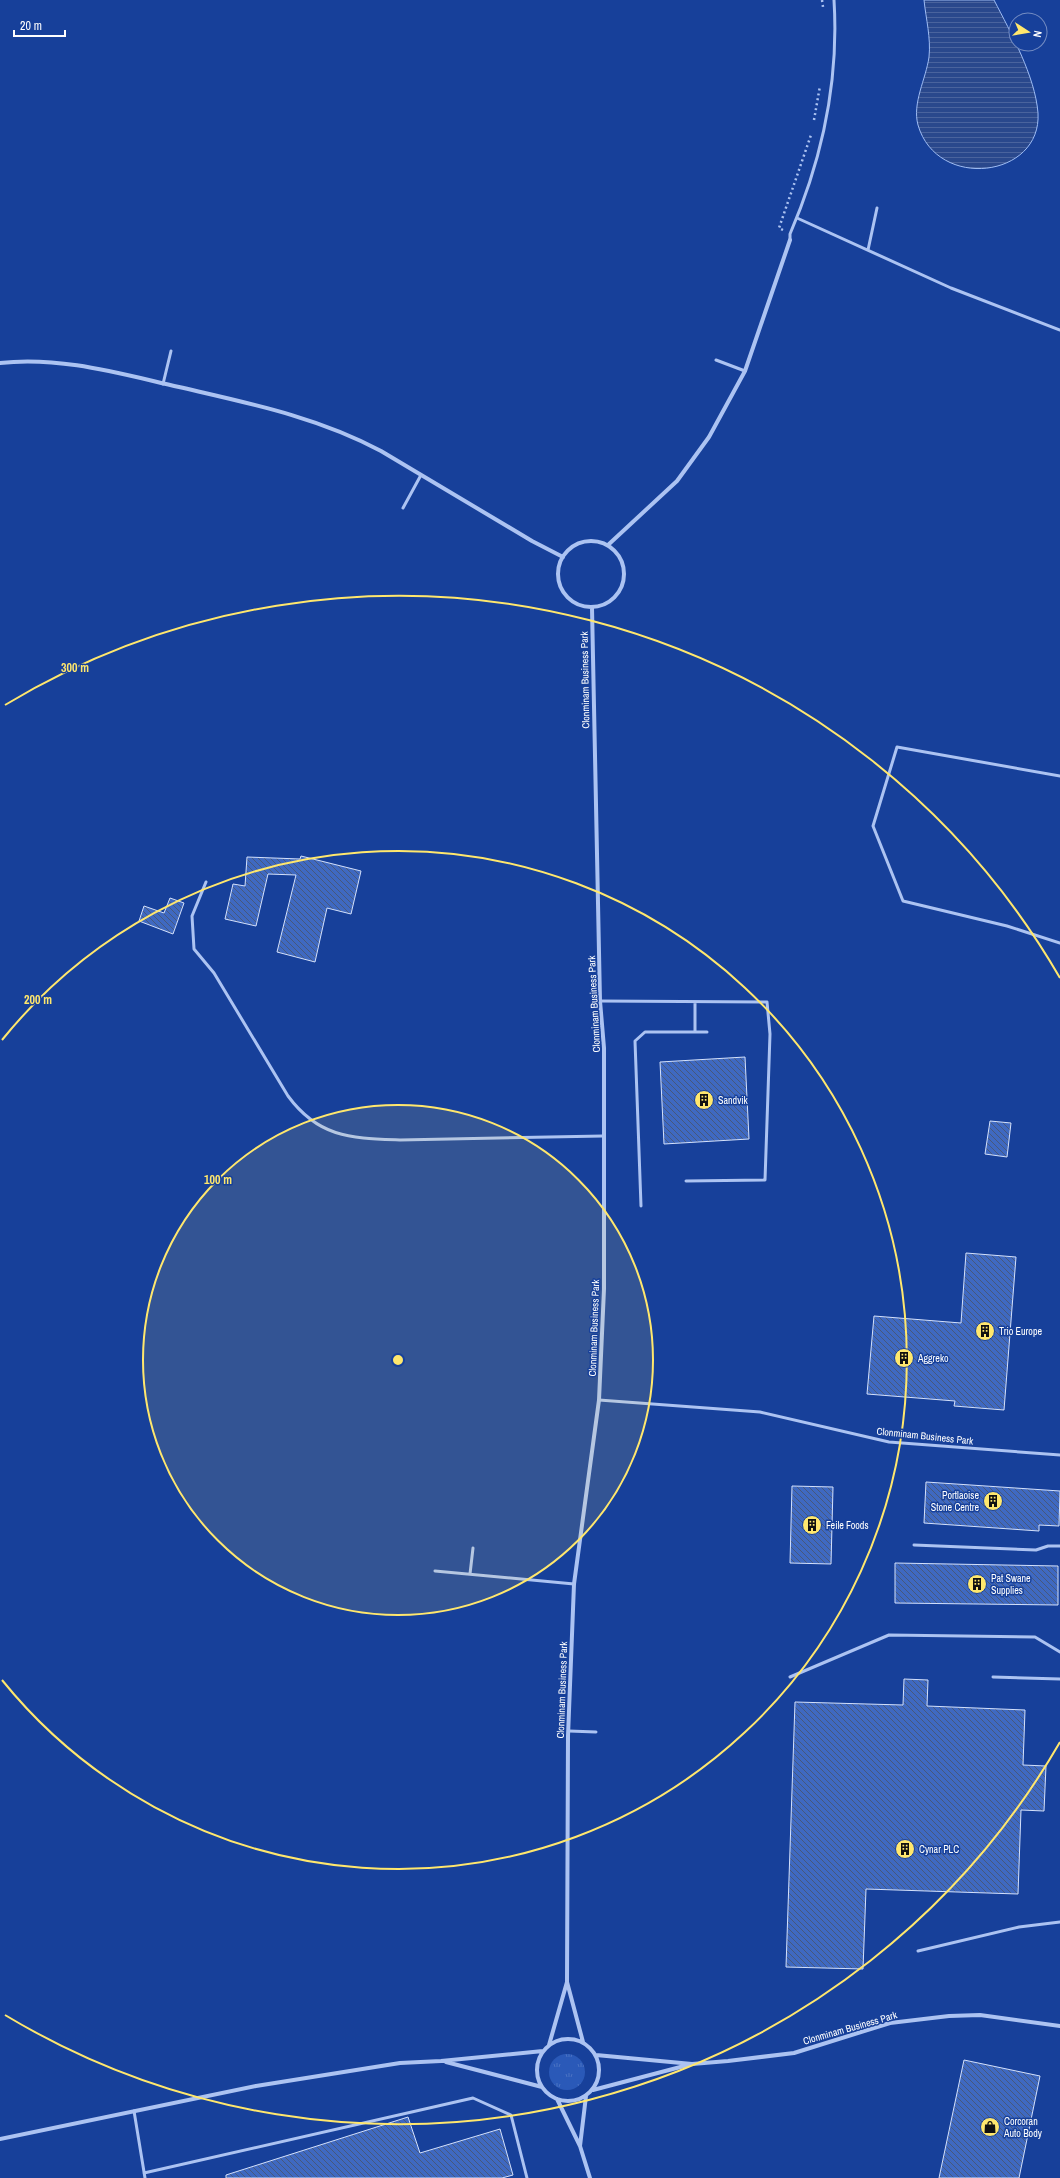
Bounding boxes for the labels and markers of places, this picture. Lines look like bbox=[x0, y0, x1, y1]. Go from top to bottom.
building icon: Sandvik bbox=[693, 1089, 715, 1111]
place label: Sandvik bbox=[718, 1094, 749, 1107]
building icon: Trio Europe bbox=[974, 1320, 996, 1342]
place label: Trio Europe bbox=[999, 1325, 1042, 1338]
building icon: Aggreko bbox=[893, 1347, 915, 1369]
place label: Aggreko bbox=[917, 1352, 949, 1365]
centre of rings bbox=[391, 1353, 405, 1367]
place label: Portlaoise Stone Centre bbox=[931, 1489, 979, 1514]
building icon: Portlaoise Stone Centre bbox=[982, 1490, 1004, 1512]
building icon: Feile Foods bbox=[801, 1514, 823, 1536]
place label: Feile Foods bbox=[826, 1519, 869, 1532]
place label: Pat Swane Supplies bbox=[991, 1572, 1031, 1597]
building icon: Pat Swane Supplies bbox=[966, 1573, 988, 1595]
building icon: Cynar PLC bbox=[894, 1838, 916, 1860]
place label: Cynar PLC bbox=[919, 1843, 959, 1856]
place label: Corcoran Auto Body bbox=[1003, 2115, 1043, 2140]
shop icon: Corcoran Auto Body bbox=[979, 2116, 1001, 2138]

